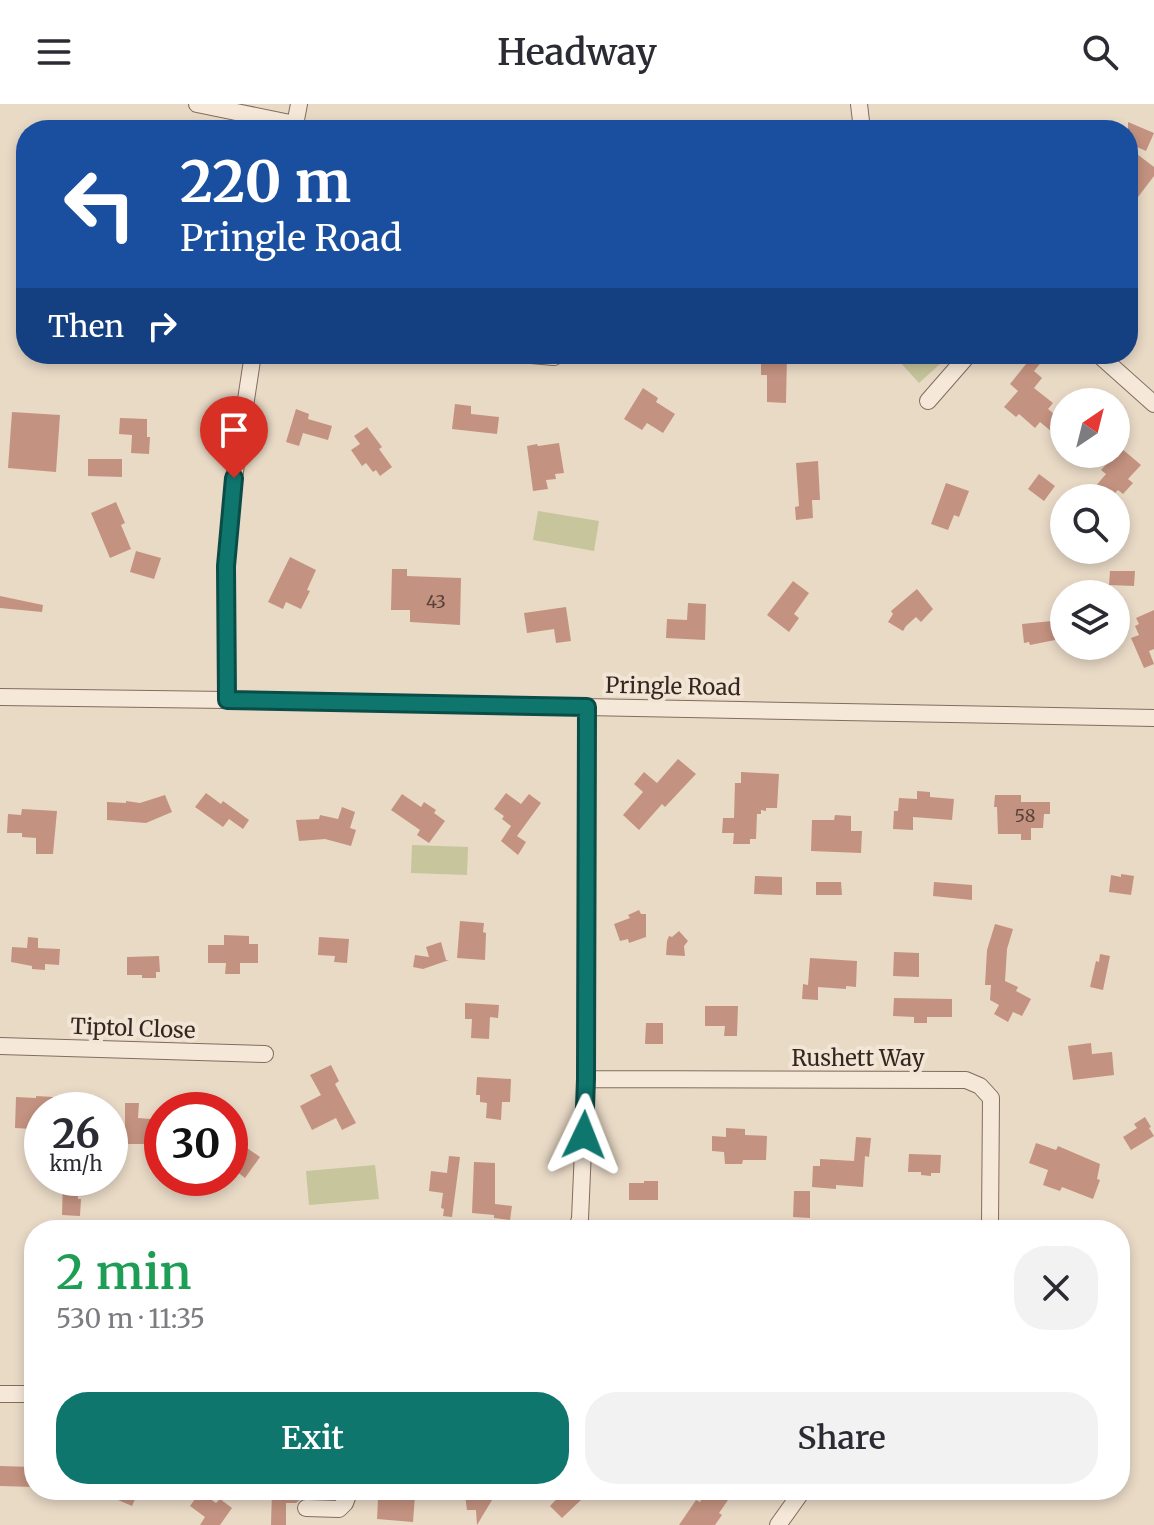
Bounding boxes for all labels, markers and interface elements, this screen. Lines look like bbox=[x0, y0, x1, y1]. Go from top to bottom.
icon: menu bbox=[32, 30, 76, 74]
text: Headway bbox=[497, 30, 657, 75]
icon: search bbox=[1078, 30, 1122, 74]
text: 220 m bbox=[180, 147, 351, 217]
icon: left bbox=[48, 152, 152, 256]
text: Pringle Road bbox=[180, 216, 402, 261]
icon: right bbox=[140, 304, 184, 348]
text: Then bbox=[48, 307, 124, 345]
north arrow bbox=[1050, 388, 1130, 468]
map controls bbox=[1050, 388, 1130, 660]
pin bbox=[200, 396, 268, 478]
icon: arrive bbox=[212, 408, 256, 452]
button: search bbox=[1050, 484, 1130, 564]
button: layers bbox=[1050, 580, 1130, 660]
house number: 43 bbox=[426, 590, 446, 613]
street label: Pringle Road bbox=[605, 671, 741, 701]
house number: 58 bbox=[1015, 804, 1035, 827]
street label: Tiptol Close bbox=[70, 1012, 196, 1044]
street label: Rushett Way bbox=[792, 1044, 925, 1072]
speed limit sign: 30 bbox=[144, 1092, 248, 1196]
position arrow bbox=[542, 1093, 626, 1177]
text: 26 bbox=[52, 1109, 100, 1159]
text: km/h bbox=[50, 1151, 102, 1176]
text: 2 min bbox=[56, 1242, 192, 1302]
button: close bbox=[1014, 1246, 1098, 1330]
text: 530 m · 11:35 bbox=[56, 1302, 205, 1335]
button: Exit bbox=[56, 1392, 569, 1484]
button: Share bbox=[585, 1392, 1098, 1484]

